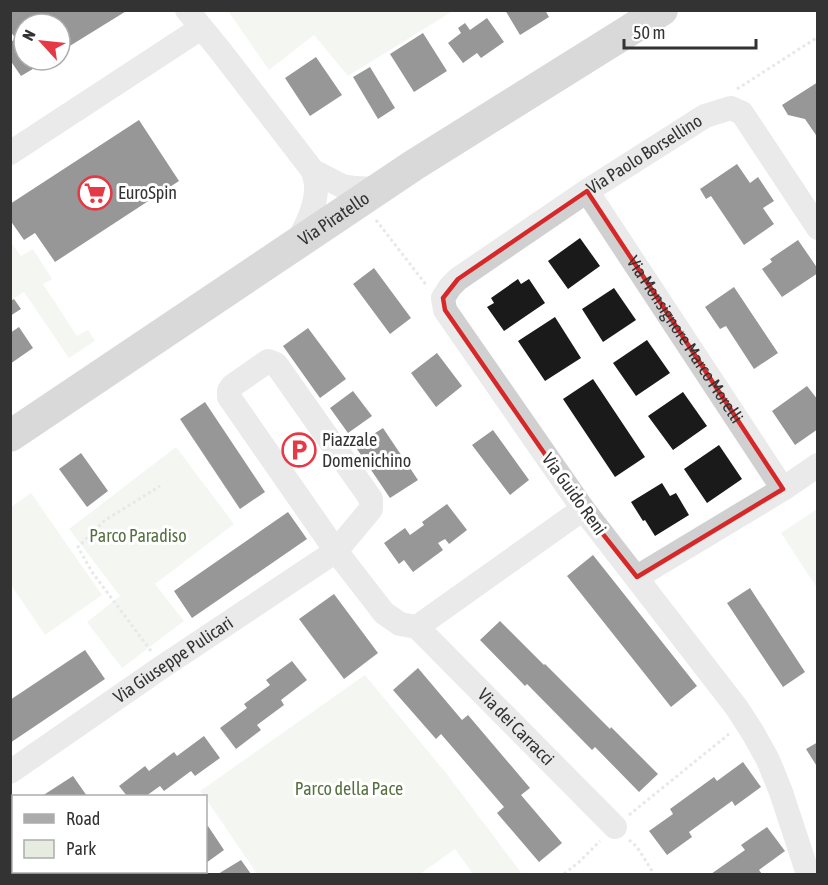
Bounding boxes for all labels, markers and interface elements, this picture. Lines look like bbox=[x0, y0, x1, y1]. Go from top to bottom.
north arrow bbox=[12, 12, 72, 72]
scale bar bbox=[624, 12, 756, 50]
text: 50 m bbox=[633, 22, 665, 43]
text: N bbox=[18, 27, 39, 43]
street label: Via Paolo Borsellino bbox=[583, 110, 706, 198]
supermarket icon: EuroSpin bbox=[77, 175, 113, 211]
place label: EuroSpin bbox=[118, 182, 177, 203]
street label: Via Piratello bbox=[294, 187, 373, 250]
street label: Via Monsignore Marco Morelli bbox=[623, 252, 748, 427]
place label: Piazzale Domenichino bbox=[322, 429, 411, 471]
parking icon: Piazzale Domenichino bbox=[281, 432, 317, 468]
street label: Via Guido Reni bbox=[538, 449, 611, 539]
park label: Parco Paradiso bbox=[89, 525, 187, 546]
street label: Via Giuseppe Pulicari bbox=[109, 612, 237, 707]
street label: Via dei Carracci bbox=[474, 684, 559, 769]
park label: Parco della Pace bbox=[295, 778, 403, 799]
legend bbox=[12, 795, 207, 873]
text: Road bbox=[66, 808, 100, 829]
text: Park bbox=[66, 838, 96, 859]

